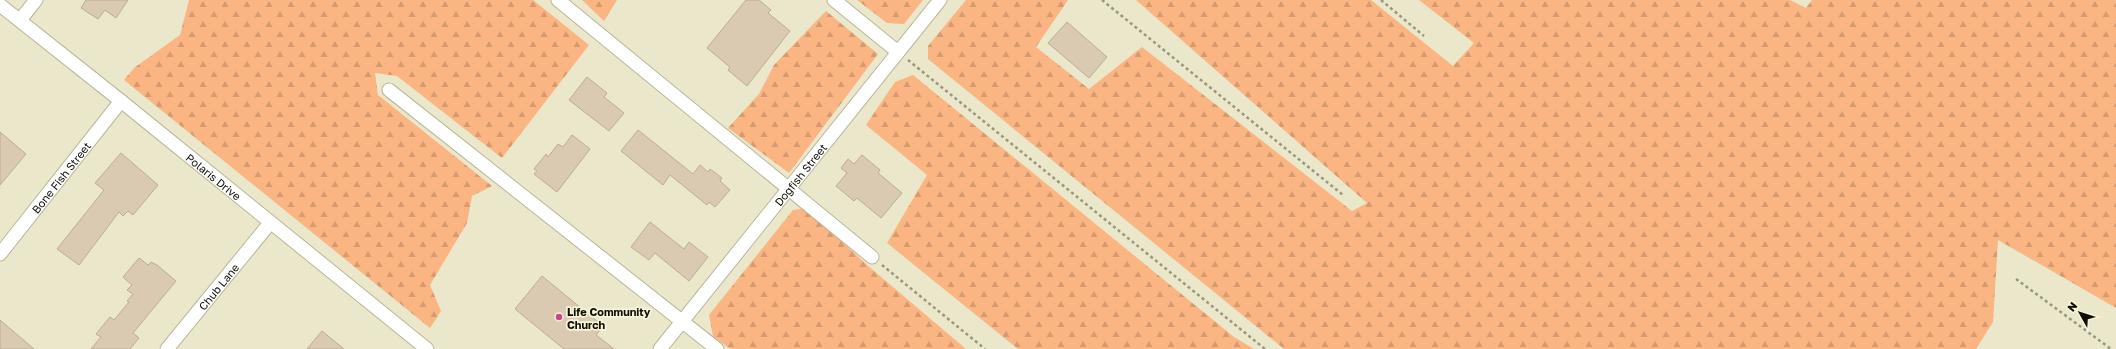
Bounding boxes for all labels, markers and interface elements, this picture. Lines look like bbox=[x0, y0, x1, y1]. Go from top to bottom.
street label: Bone Fish Street bbox=[29, 139, 93, 215]
street label: Dogfish Street bbox=[771, 141, 829, 208]
street label: Polaris Drive bbox=[184, 150, 244, 202]
street label: Chub Lane bbox=[195, 260, 241, 312]
north arrow bbox=[2060, 293, 2100, 333]
text: N bbox=[2064, 299, 2080, 314]
place label: Life Community Church bbox=[567, 305, 651, 331]
marker: Life Community Church bbox=[554, 312, 564, 322]

